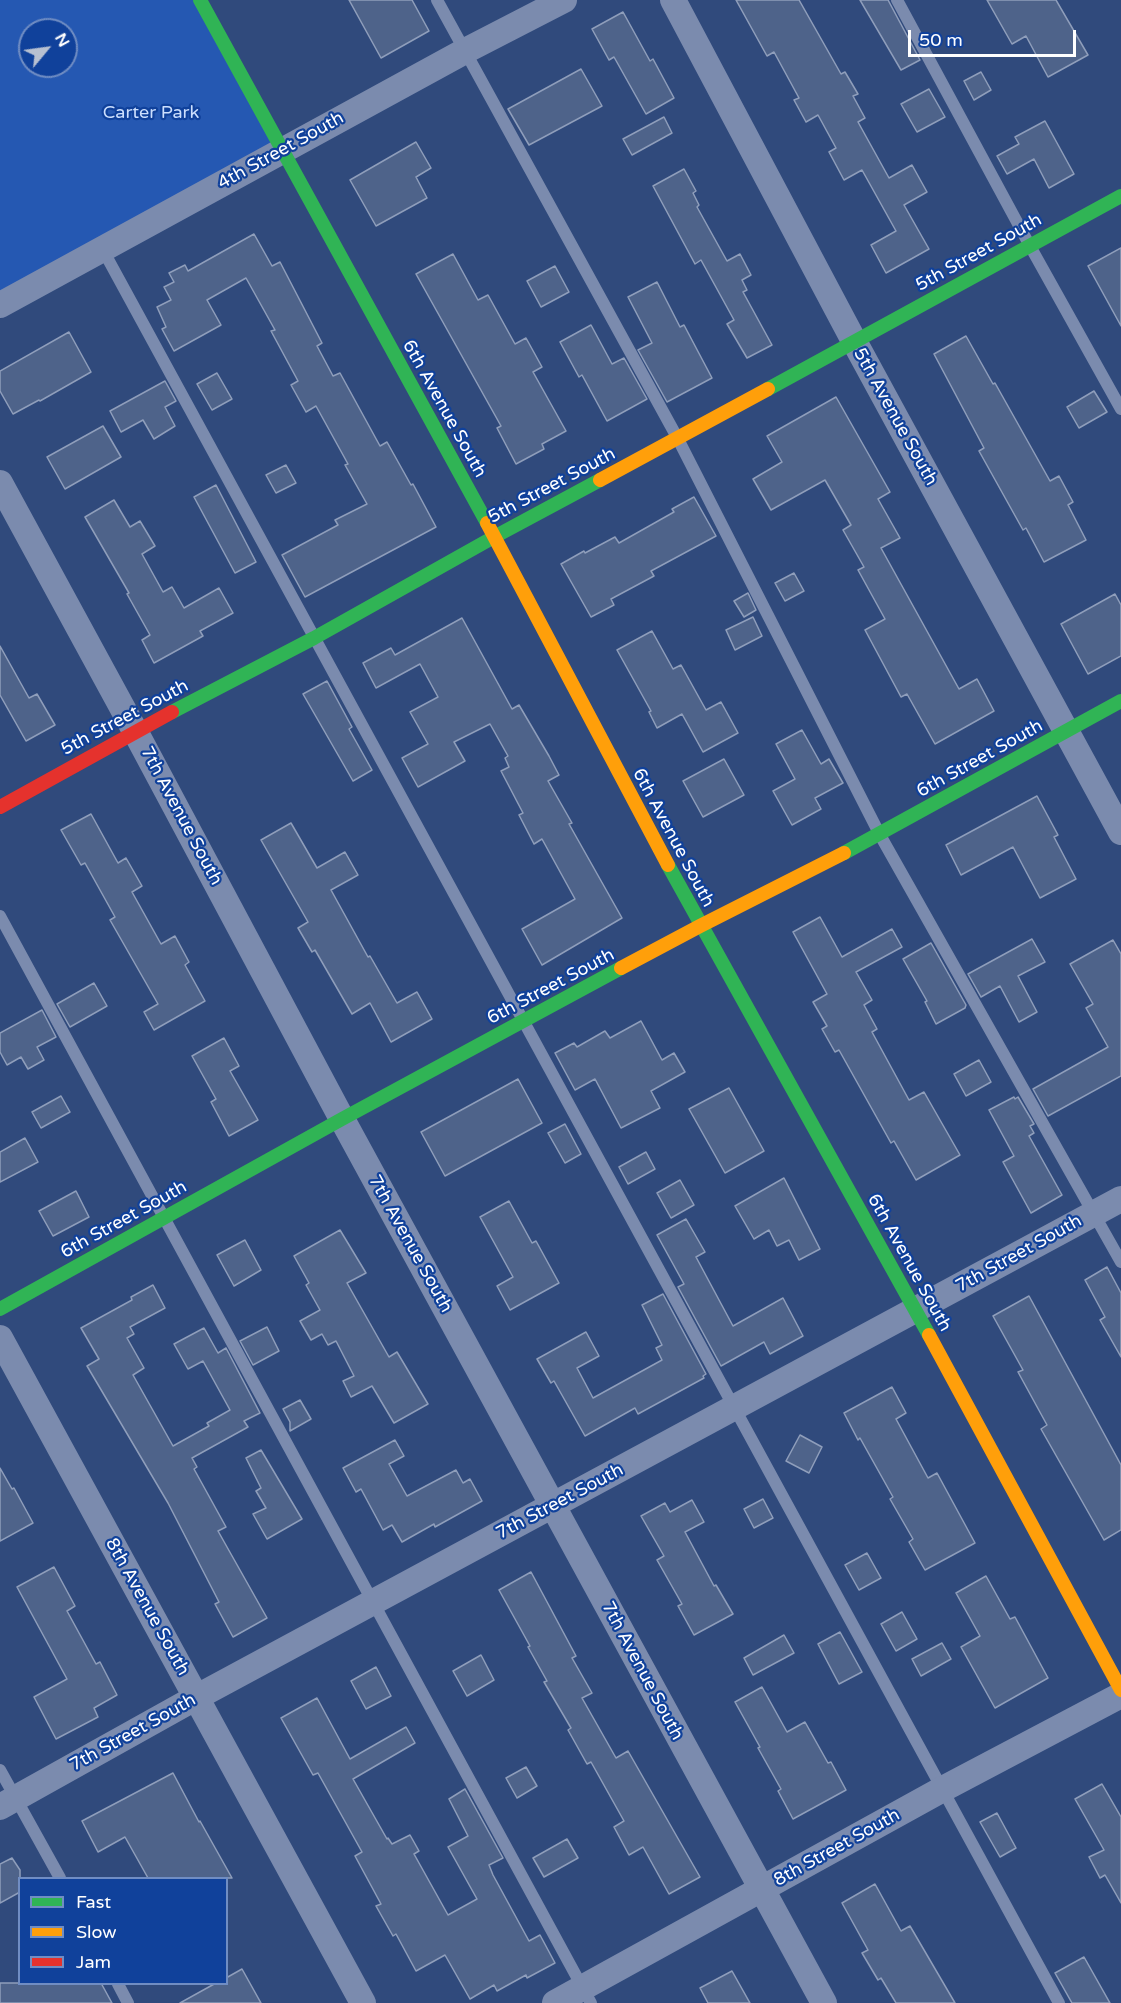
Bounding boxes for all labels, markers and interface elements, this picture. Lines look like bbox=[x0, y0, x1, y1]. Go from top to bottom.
north arrow bbox=[18, 18, 78, 78]
scale bar bbox=[911, 18, 1079, 56]
text: 50 m bbox=[919, 29, 963, 51]
text: N bbox=[50, 30, 74, 51]
park label: Carter Park bbox=[103, 102, 199, 124]
street label: 4th Street South bbox=[214, 107, 348, 195]
street label: 5th Street South bbox=[912, 209, 1046, 297]
street label: 6th Avenue South bbox=[397, 337, 491, 481]
street label: 5th Avenue South bbox=[848, 345, 942, 489]
street label: 5th Street South bbox=[485, 443, 619, 529]
street label: 5th Street South bbox=[58, 675, 192, 761]
street label: 6th Street South bbox=[913, 715, 1047, 803]
street label: 7th Avenue South bbox=[135, 743, 227, 889]
street label: 6th Avenue South bbox=[627, 765, 719, 911]
street label: 6th Street South bbox=[484, 944, 618, 1030]
street label: 7th Avenue South bbox=[363, 1172, 457, 1316]
street label: 6th Street South bbox=[57, 1176, 191, 1264]
street label: 6th Avenue South bbox=[862, 1191, 956, 1335]
street label: 7th Street South bbox=[952, 1210, 1086, 1298]
street label: 7th Street South bbox=[493, 1459, 627, 1545]
street label: 8th Avenue South bbox=[100, 1535, 194, 1679]
street label: 7th Avenue South bbox=[596, 1598, 688, 1744]
street label: 7th Street South bbox=[66, 1689, 200, 1777]
street label: 8th Street South bbox=[770, 1804, 904, 1892]
legend bbox=[18, 1877, 228, 1985]
text: Fast bbox=[76, 1891, 111, 1913]
text: Slow bbox=[76, 1921, 117, 1943]
text: Jam bbox=[76, 1951, 111, 1973]

